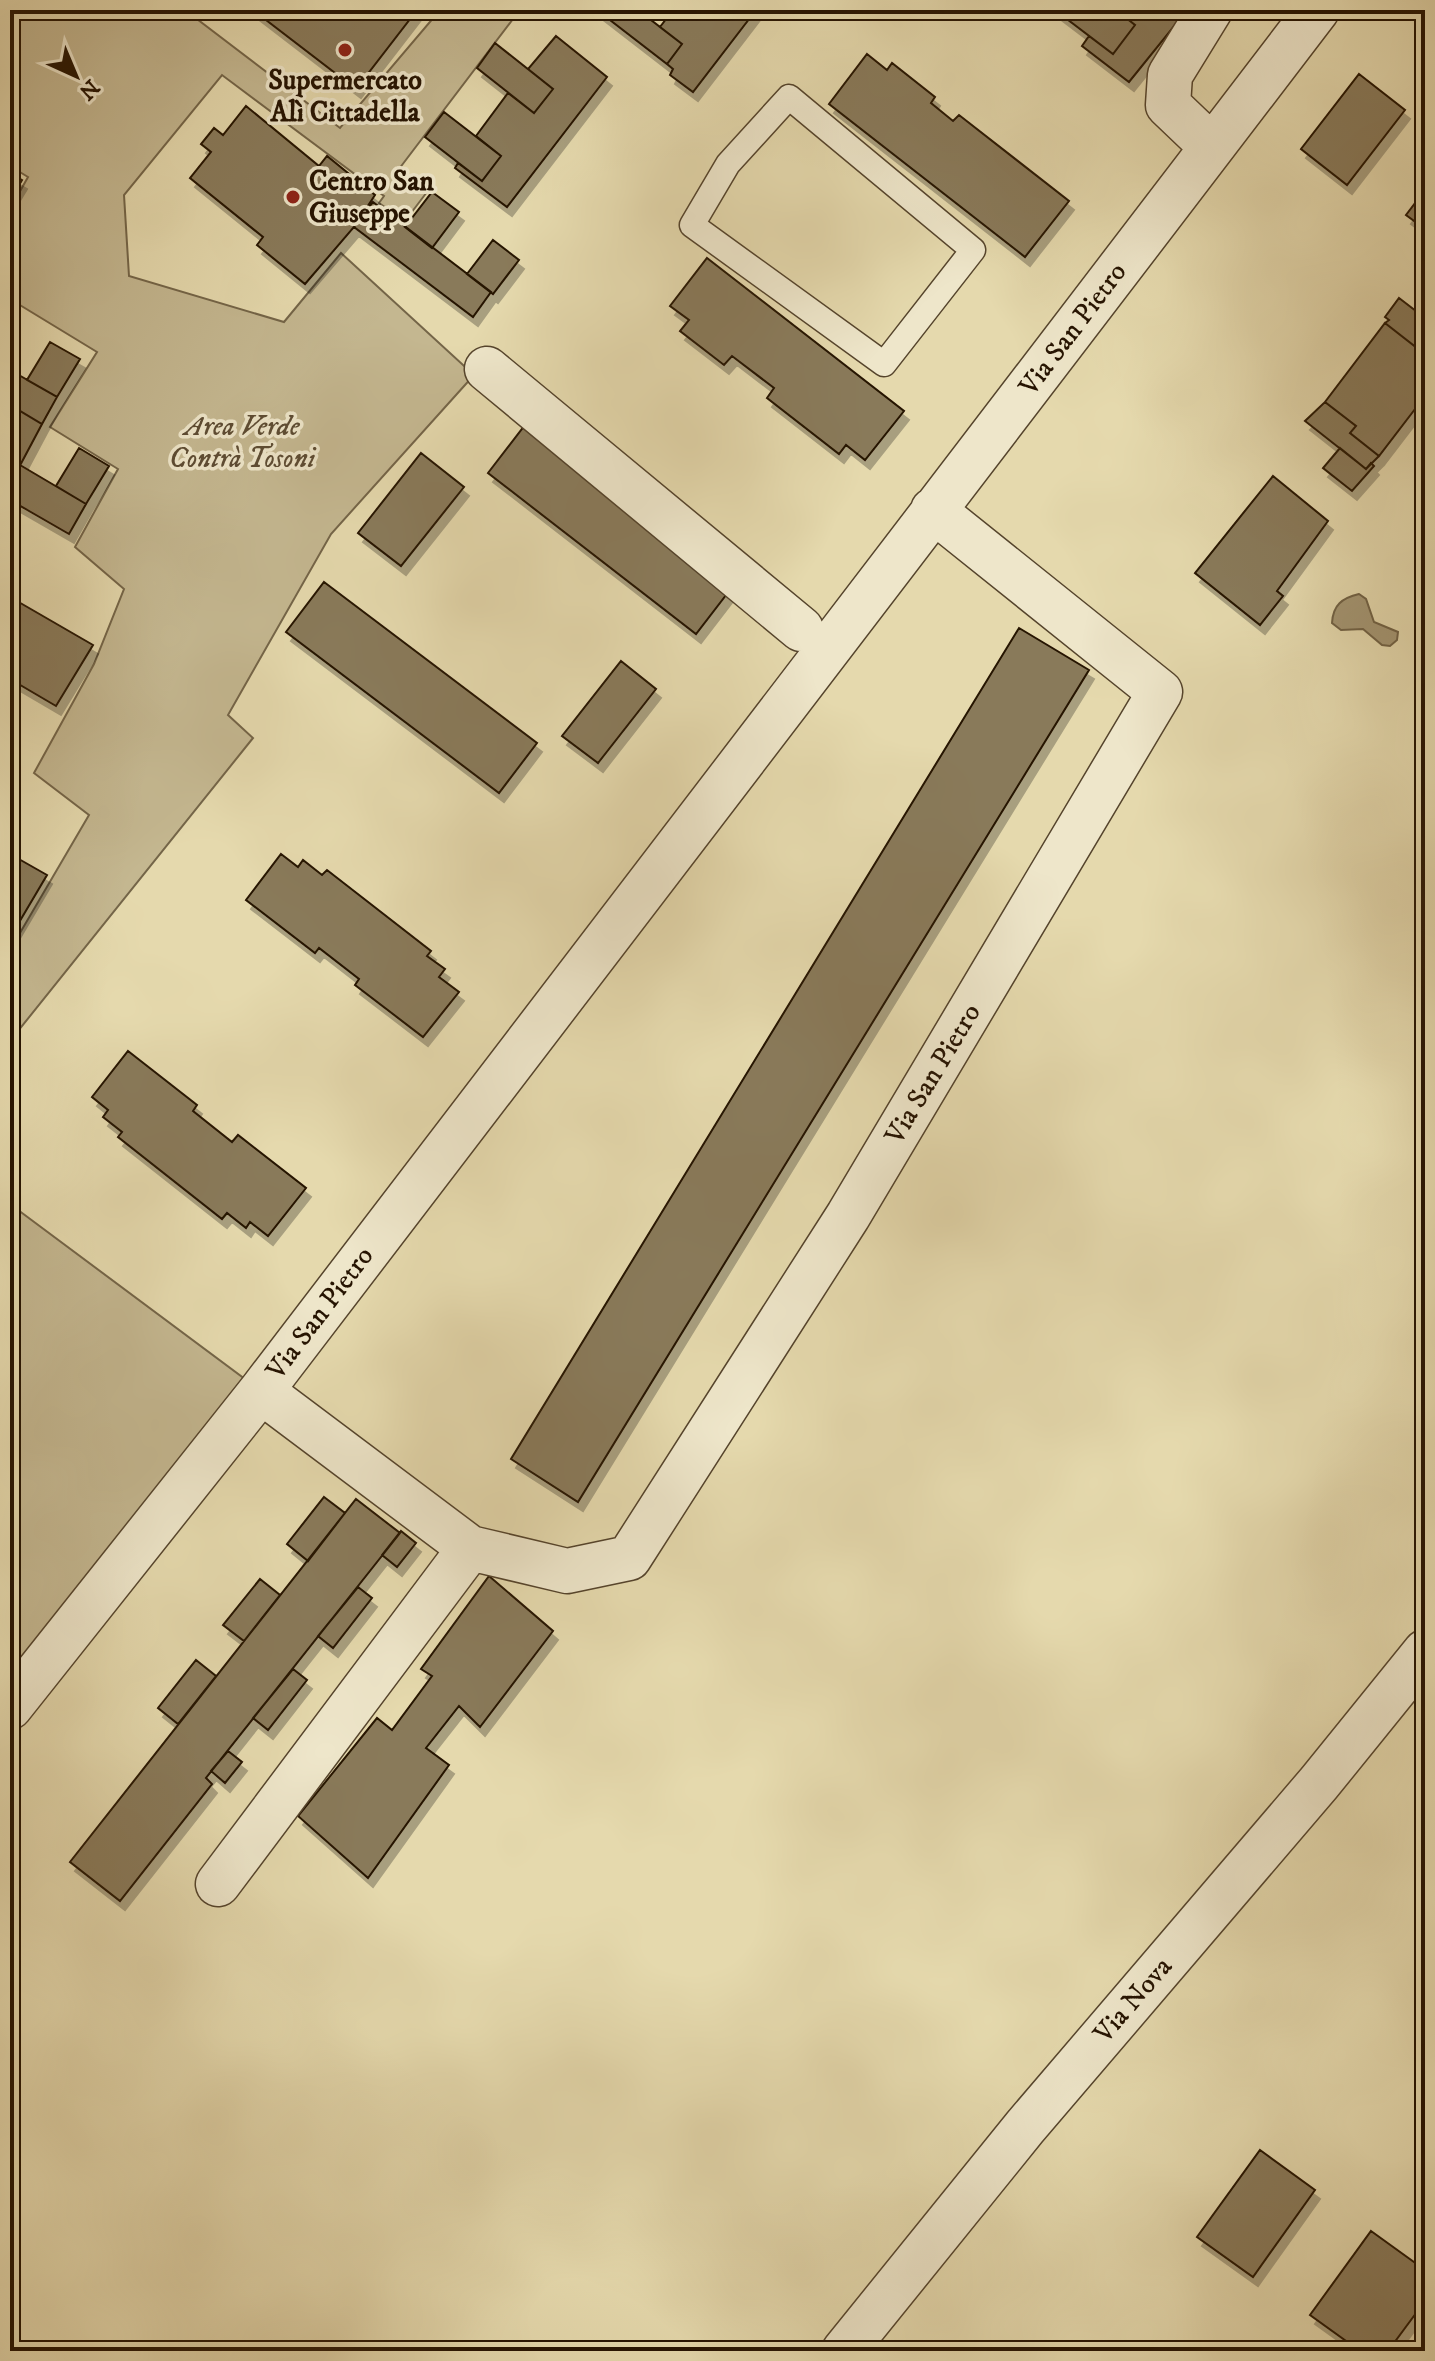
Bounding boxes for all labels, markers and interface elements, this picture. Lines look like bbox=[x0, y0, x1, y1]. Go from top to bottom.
north arrow bbox=[36, 36, 116, 116]
marker: Supermercato Alì Cittadella bbox=[336, 41, 354, 59]
place label: Supermercato Alì Cittadella bbox=[268, 63, 422, 130]
text: N bbox=[73, 73, 105, 105]
place label: Centro San Giuseppe bbox=[309, 164, 434, 231]
marker: Centro San Giuseppe bbox=[284, 188, 302, 206]
street label: Via San Pietro bbox=[1011, 255, 1134, 403]
park label: Area Verde Contrà Tosoni bbox=[169, 409, 317, 476]
street label: Via San Pietro bbox=[877, 997, 989, 1152]
street label: Via San Pietro bbox=[258, 1239, 381, 1387]
street label: Via Nova bbox=[1085, 1950, 1180, 2051]

